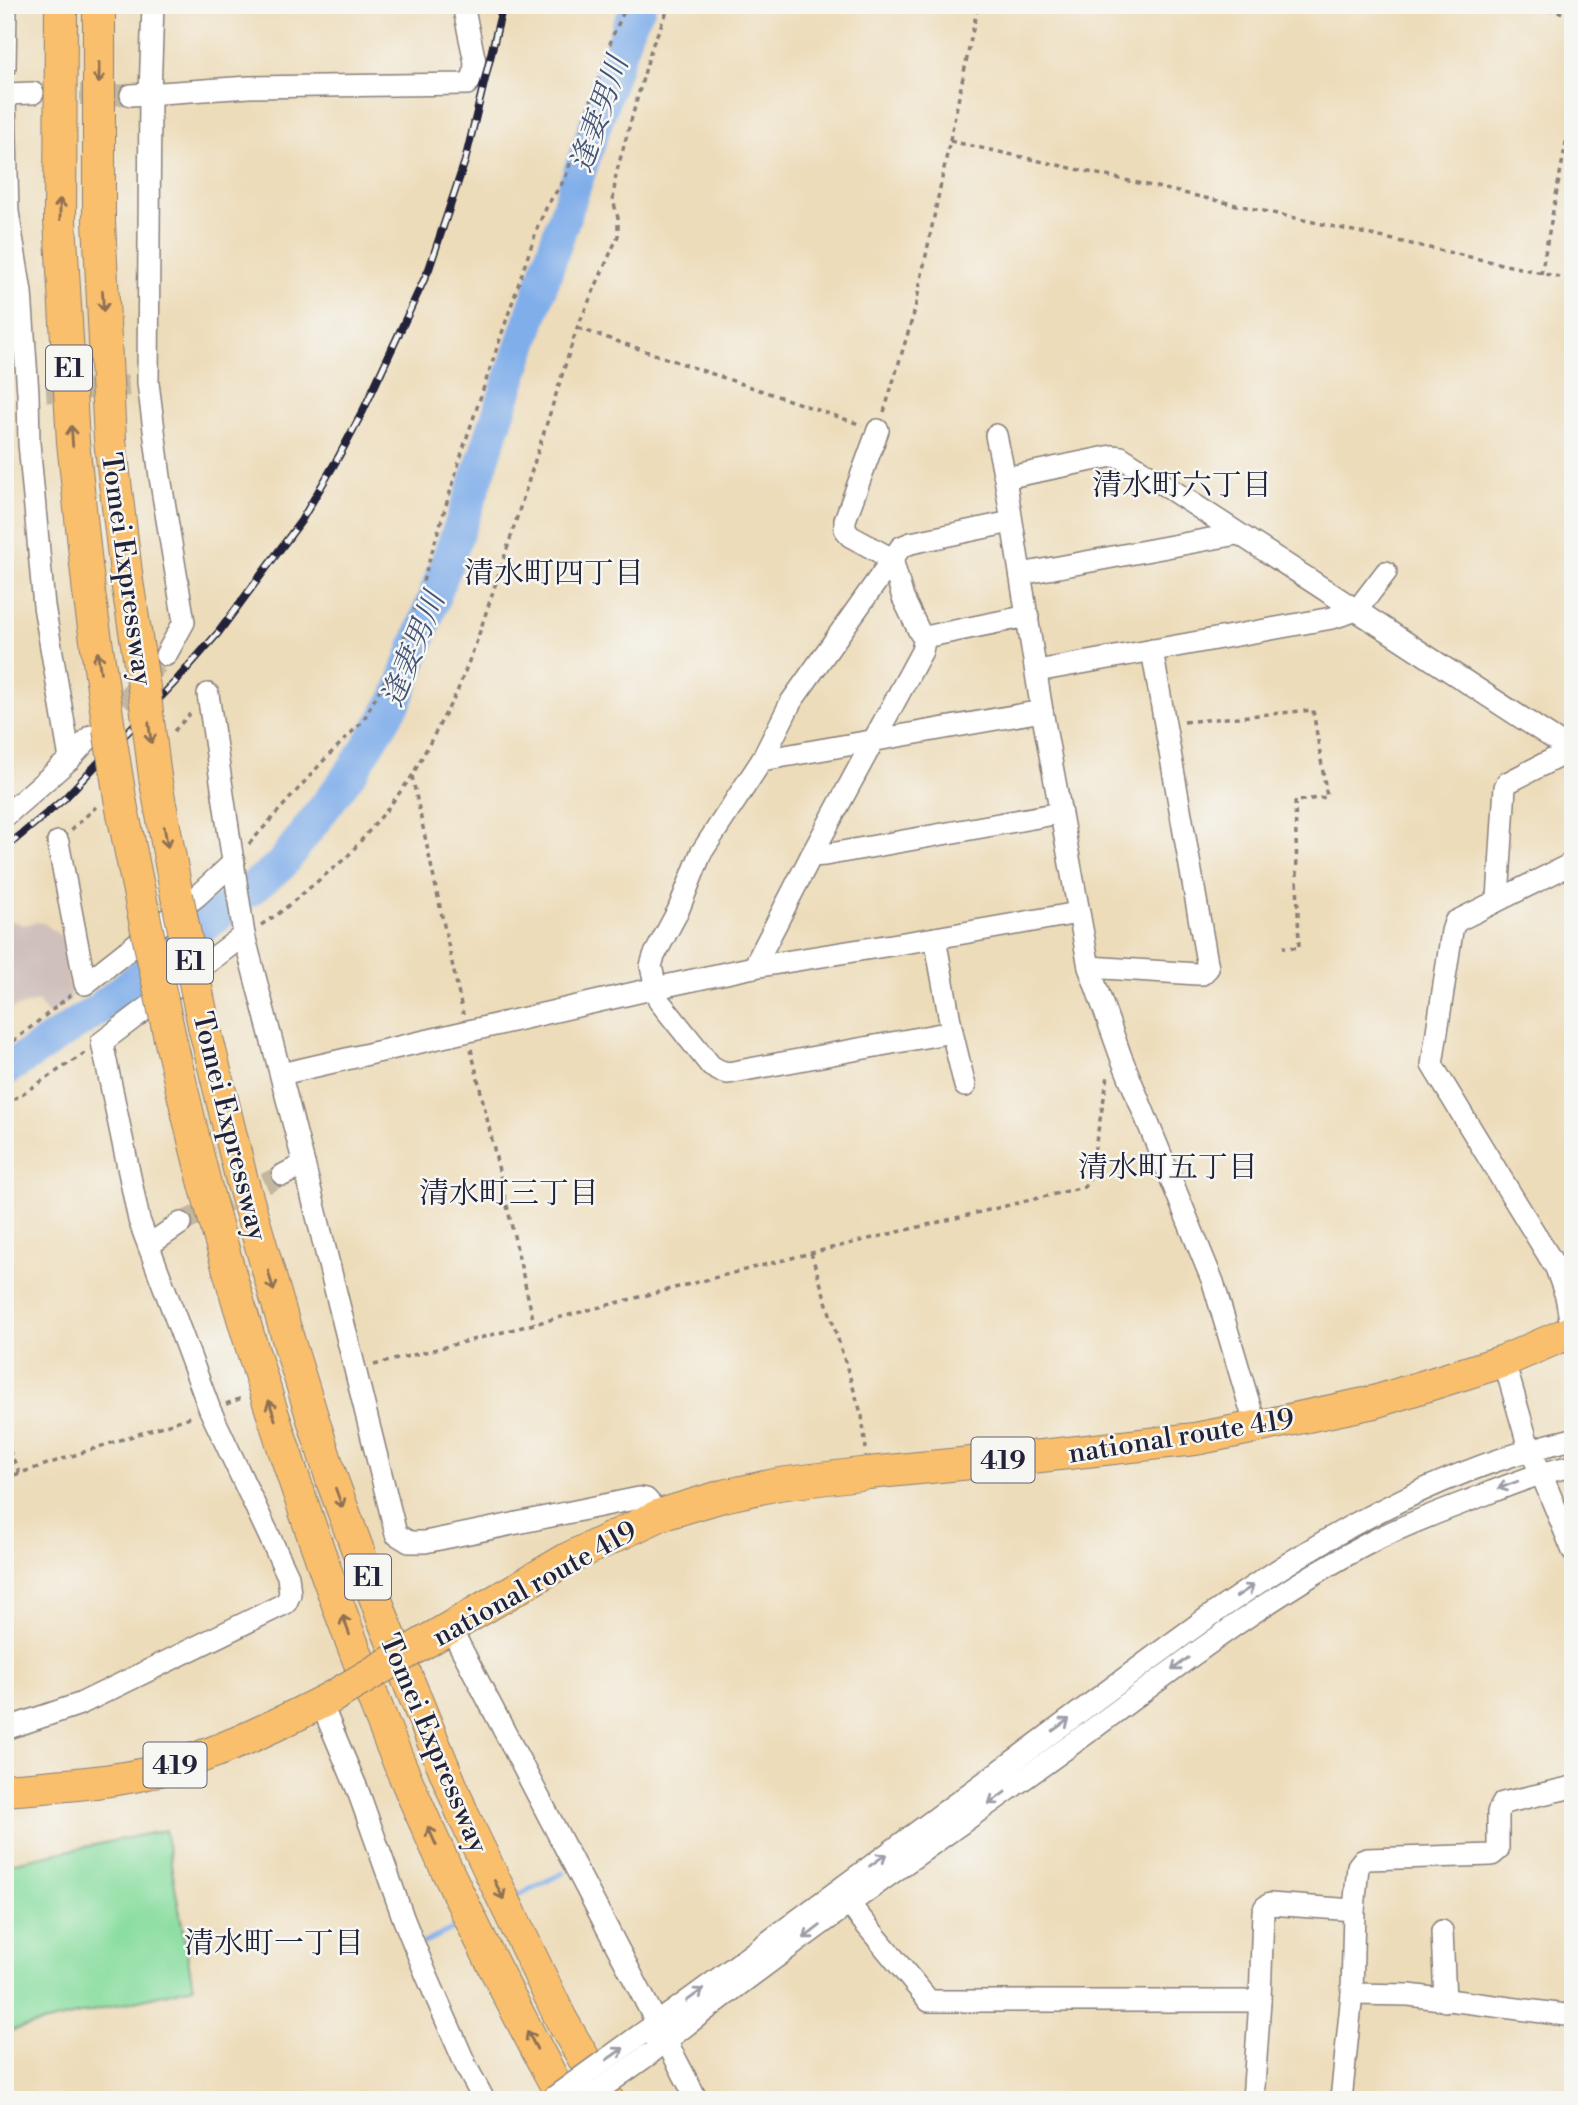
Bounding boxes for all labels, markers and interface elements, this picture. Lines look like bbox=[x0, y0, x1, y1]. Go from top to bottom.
water label: 逢妻男川 bbox=[562, 49, 638, 177]
one-way arrow bbox=[92, 62, 106, 85]
one-way arrow bbox=[53, 198, 67, 221]
one-way arrow bbox=[97, 289, 110, 312]
road number: E1 bbox=[46, 346, 92, 390]
one-way arrow bbox=[66, 425, 79, 448]
street label: Tomei Expressway bbox=[93, 451, 160, 688]
district label: 清水町六丁目 bbox=[1092, 467, 1272, 505]
district label: 清水町四丁目 bbox=[464, 555, 644, 593]
water label: 逢妻男川 bbox=[374, 584, 455, 712]
one-way arrow bbox=[92, 651, 105, 674]
one-way arrow bbox=[143, 721, 156, 743]
one-way arrow bbox=[160, 825, 173, 848]
road number: E1 bbox=[167, 938, 213, 984]
street label: Tomei Expressway bbox=[184, 1008, 275, 1245]
district label: 清水町五丁目 bbox=[1078, 1149, 1258, 1187]
district label: 清水町三丁目 bbox=[419, 1175, 599, 1213]
one-way arrow bbox=[266, 1270, 279, 1292]
one-way arrow bbox=[265, 1399, 277, 1421]
street label: national route 419 bbox=[1066, 1401, 1297, 1472]
road number: 419 bbox=[972, 1438, 1034, 1483]
one-way arrow bbox=[1497, 1480, 1519, 1493]
one-way arrow bbox=[334, 1487, 346, 1509]
street label: national route 419 bbox=[426, 1514, 643, 1655]
road number: E1 bbox=[345, 1554, 391, 1600]
one-way arrow bbox=[1234, 1584, 1254, 1598]
one-way arrow bbox=[339, 1614, 351, 1636]
street label: Tomei Expressway bbox=[372, 1629, 496, 1859]
one-way arrow bbox=[1171, 1656, 1190, 1671]
one-way arrow bbox=[1051, 1718, 1070, 1733]
road number: 419 bbox=[144, 1742, 206, 1788]
one-way arrow bbox=[988, 1791, 1007, 1805]
one-way arrow bbox=[425, 1825, 438, 1847]
one-way arrow bbox=[868, 1853, 887, 1868]
one-way arrow bbox=[492, 1879, 506, 1900]
one-way arrow bbox=[803, 1924, 822, 1939]
district label: 清水町一丁目 bbox=[184, 1925, 364, 1963]
one-way arrow bbox=[685, 1988, 704, 2003]
one-way arrow bbox=[524, 2030, 538, 2051]
one-way arrow bbox=[605, 2047, 624, 2061]

